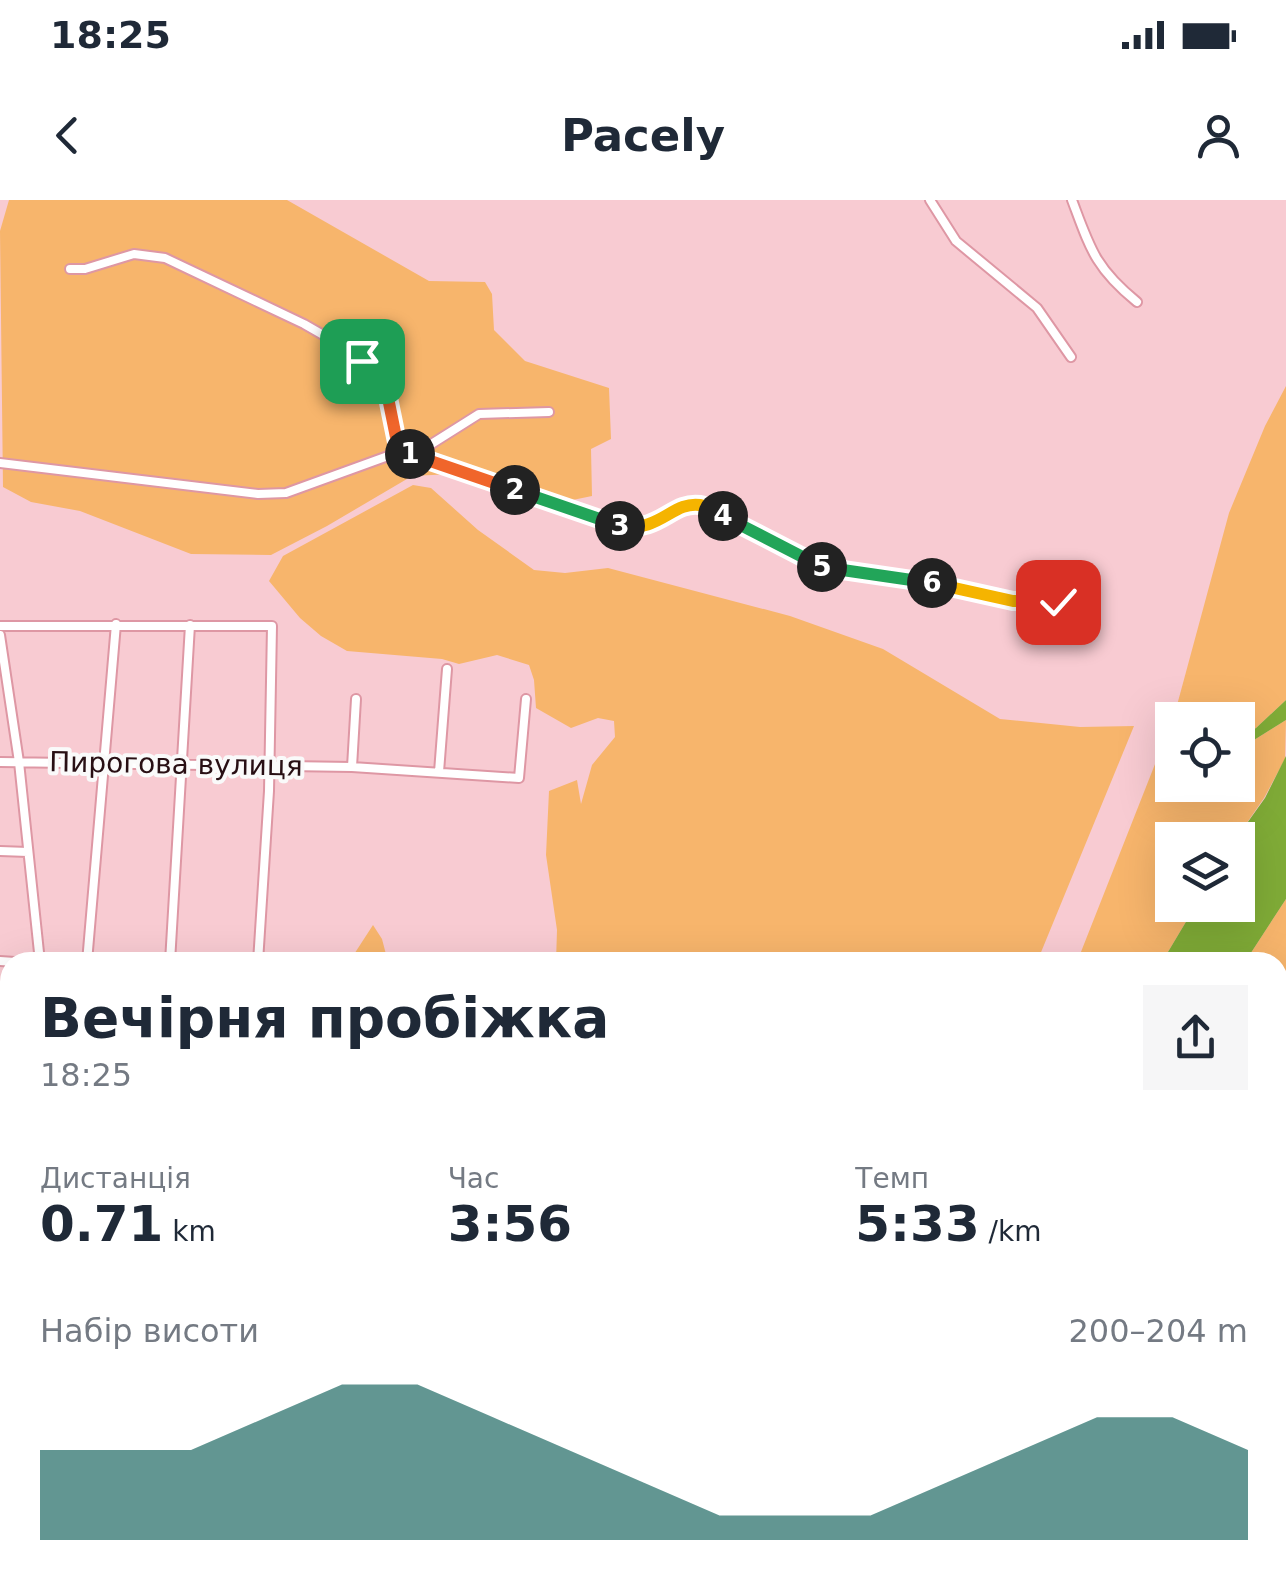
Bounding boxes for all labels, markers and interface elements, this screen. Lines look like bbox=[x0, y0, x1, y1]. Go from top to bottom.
text: 18:25 bbox=[50, 13, 171, 57]
icon: back bbox=[40, 108, 95, 163]
icon: person bbox=[1191, 108, 1246, 163]
text: Pacely bbox=[561, 109, 725, 162]
pin bbox=[320, 319, 405, 404]
icon: arrive bbox=[335, 334, 390, 389]
pin: 1 bbox=[385, 429, 435, 479]
text: 1 bbox=[400, 437, 420, 470]
pin: 2 bbox=[490, 465, 540, 515]
text: 2 bbox=[505, 473, 525, 506]
pin: 4 bbox=[698, 491, 748, 541]
text: 4 bbox=[713, 499, 733, 532]
pin: 3 bbox=[595, 501, 645, 551]
text: 3 bbox=[610, 509, 630, 542]
pin: 5 bbox=[797, 542, 847, 592]
text: 5 bbox=[812, 550, 832, 583]
pin: 6 bbox=[907, 558, 957, 608]
pin bbox=[1016, 560, 1101, 645]
text: 6 bbox=[922, 566, 942, 599]
icon: check bbox=[1031, 575, 1086, 630]
map controls bbox=[1155, 702, 1255, 922]
button: locate bbox=[1155, 702, 1255, 802]
street label: Пирогова вулиця bbox=[49, 745, 303, 783]
button: layers bbox=[1155, 822, 1255, 922]
button: share bbox=[1143, 985, 1248, 1090]
text: Вечірня пробіжка bbox=[40, 986, 609, 1050]
text: 18:25 bbox=[40, 1056, 132, 1094]
text: Дистанція bbox=[40, 1162, 191, 1195]
text: Час bbox=[448, 1162, 499, 1195]
text: Темп bbox=[855, 1162, 929, 1195]
text: 0.71 bbox=[40, 1195, 163, 1253]
text: 3:56 bbox=[448, 1195, 572, 1253]
text: 5:33 bbox=[855, 1195, 980, 1253]
text: km bbox=[163, 1215, 216, 1248]
text: /km bbox=[980, 1215, 1042, 1248]
text: Набір висоти bbox=[40, 1312, 259, 1350]
text: 200–204 m bbox=[1069, 1312, 1248, 1350]

